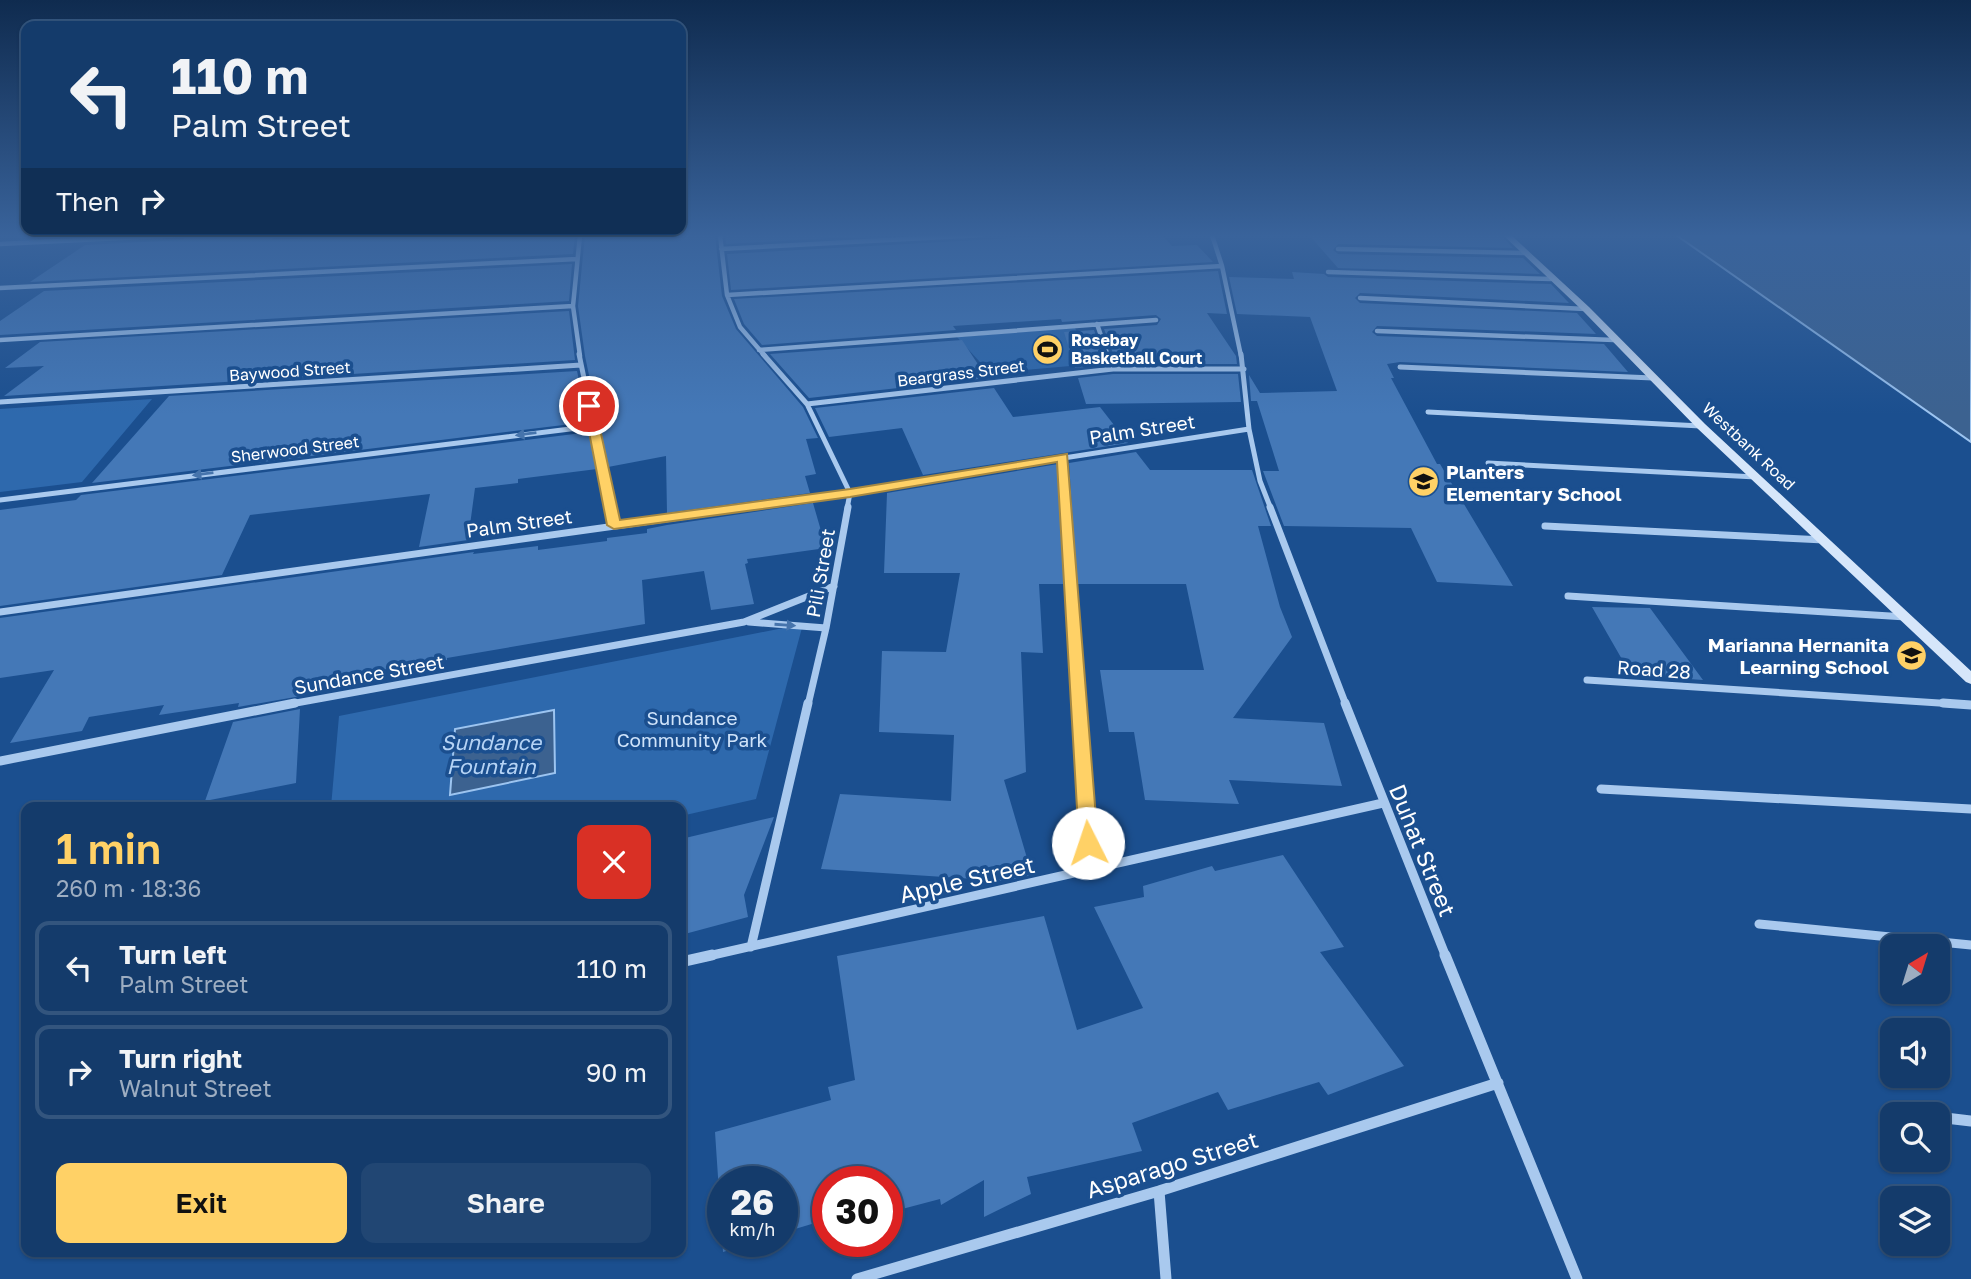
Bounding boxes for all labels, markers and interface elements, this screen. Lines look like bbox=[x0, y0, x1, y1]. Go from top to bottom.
text: 110 m bbox=[171, 46, 308, 105]
icon: left bbox=[56, 49, 147, 140]
text: Palm Street bbox=[171, 106, 351, 144]
icon: right bbox=[133, 182, 171, 220]
text: Then bbox=[56, 186, 119, 217]
place label: Rosebay Basketball Court bbox=[1071, 330, 1203, 368]
sports icon: Rosebay Basketball Court bbox=[1031, 332, 1065, 366]
street label: Beargrass Street bbox=[896, 355, 1026, 391]
street label: Baywood Street bbox=[228, 357, 352, 385]
pin bbox=[559, 376, 619, 436]
icon: arrive bbox=[570, 387, 608, 425]
street label: Westbank Road bbox=[1698, 398, 1800, 494]
street label: Palm Street bbox=[1087, 409, 1197, 449]
one-way arrow bbox=[515, 429, 537, 440]
street label: Sherwood Street bbox=[230, 431, 360, 467]
place label: Planters Elementary School bbox=[1446, 460, 1622, 505]
school or university icon: Planters Elementary School bbox=[1406, 465, 1440, 499]
one-way arrow bbox=[192, 469, 214, 480]
street label: Palm Street bbox=[464, 504, 574, 542]
street label: Pili Street bbox=[801, 527, 839, 619]
one-way arrow bbox=[775, 620, 797, 631]
place label: Marianna Hernanita Learning School bbox=[1708, 633, 1889, 678]
school or university icon: Marianna Hernanita Learning School bbox=[1895, 638, 1929, 672]
street label: Sundance Street bbox=[292, 649, 446, 699]
street label: Road 28 bbox=[1616, 655, 1692, 683]
park label: Sundance Community Park bbox=[617, 706, 768, 751]
water label: Sundance Fountain bbox=[441, 729, 543, 779]
street label: Duhat Street bbox=[1384, 780, 1462, 920]
position arrow bbox=[1051, 806, 1125, 880]
text: 1 min bbox=[56, 823, 161, 873]
button: close bbox=[577, 825, 651, 899]
street label: Apple Street bbox=[897, 850, 1037, 908]
text: 260 m · 18:36 bbox=[56, 874, 201, 902]
north arrow bbox=[1880, 934, 1950, 1004]
map controls bbox=[1880, 934, 1950, 1256]
text: Turn left bbox=[119, 939, 227, 970]
icon: left bbox=[60, 949, 98, 987]
text: 110 m bbox=[576, 953, 647, 984]
text: Palm Street bbox=[119, 970, 248, 998]
button: sound bbox=[1880, 1018, 1950, 1088]
text: Turn right bbox=[119, 1043, 242, 1074]
icon: right bbox=[60, 1053, 98, 1091]
text: 90 m bbox=[586, 1057, 647, 1088]
text: Walnut Street bbox=[119, 1074, 272, 1102]
button: search bbox=[1880, 1102, 1950, 1172]
street label: Asparago Street bbox=[1083, 1125, 1261, 1203]
button: Exit bbox=[56, 1163, 347, 1243]
button: Share bbox=[361, 1163, 651, 1243]
speed limit sign: 30 bbox=[812, 1166, 903, 1257]
text: 26 bbox=[731, 1181, 774, 1223]
button: layers bbox=[1880, 1186, 1950, 1256]
text: km/h bbox=[730, 1218, 775, 1240]

